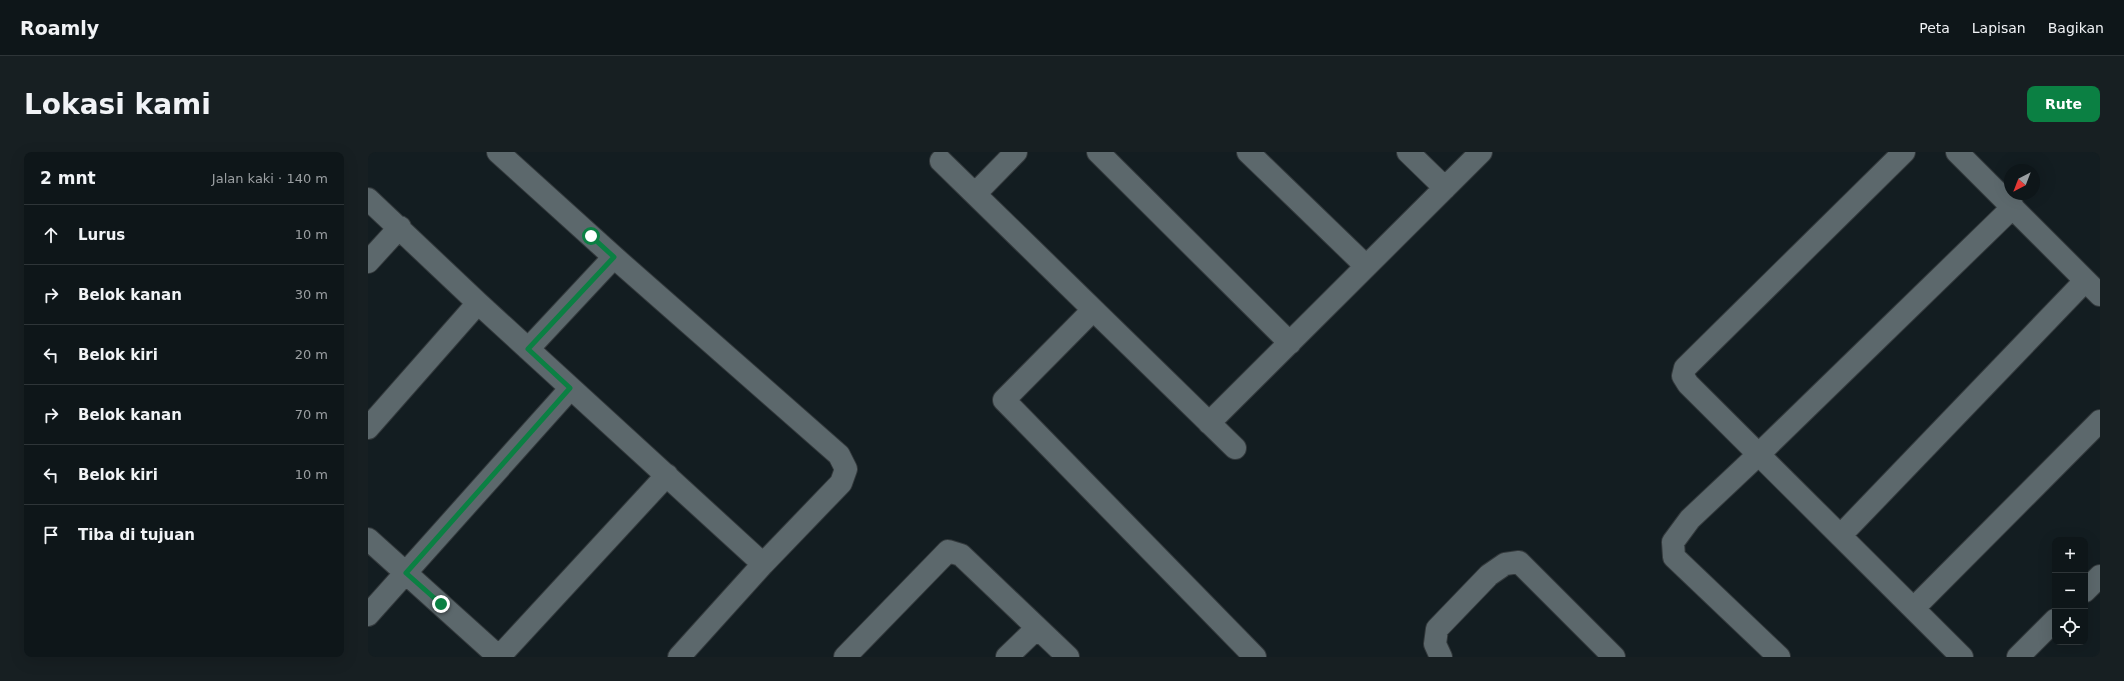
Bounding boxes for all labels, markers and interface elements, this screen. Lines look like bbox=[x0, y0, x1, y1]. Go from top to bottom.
text: Roamly bbox=[20, 17, 99, 39]
text: Peta bbox=[1919, 20, 1950, 36]
text: Lapisan bbox=[1972, 20, 2026, 36]
text: Bagikan bbox=[2048, 20, 2104, 36]
button: Rute bbox=[2027, 86, 2100, 122]
text: Lokasi kami bbox=[24, 88, 211, 121]
north arrow bbox=[2004, 164, 2040, 200]
text: 2 mnt bbox=[40, 168, 96, 188]
text: Jalan kaki · 140 m bbox=[212, 171, 328, 186]
icon: ahead bbox=[40, 224, 62, 246]
text: Lurus bbox=[78, 226, 125, 244]
text: 10 m bbox=[295, 227, 328, 242]
route start bbox=[582, 227, 600, 245]
icon: right bbox=[40, 284, 62, 306]
text: Belok kanan bbox=[78, 286, 182, 304]
text: 30 m bbox=[295, 287, 328, 302]
icon: left bbox=[40, 344, 62, 366]
text: Belok kiri bbox=[78, 346, 158, 364]
text: 20 m bbox=[295, 347, 328, 362]
icon: right bbox=[40, 404, 62, 426]
text: Belok kanan bbox=[78, 406, 182, 424]
text: 70 m bbox=[295, 407, 328, 422]
icon: left bbox=[40, 464, 62, 486]
text: Belok kiri bbox=[78, 466, 158, 484]
text: 10 m bbox=[295, 467, 328, 482]
icon: arrive bbox=[40, 524, 62, 546]
text: Tiba di tujuan bbox=[78, 526, 195, 544]
map controls bbox=[2052, 537, 2088, 645]
button: + bbox=[2052, 537, 2088, 573]
button: − bbox=[2052, 573, 2088, 609]
route end bbox=[432, 595, 450, 613]
button: locate bbox=[2052, 609, 2088, 645]

